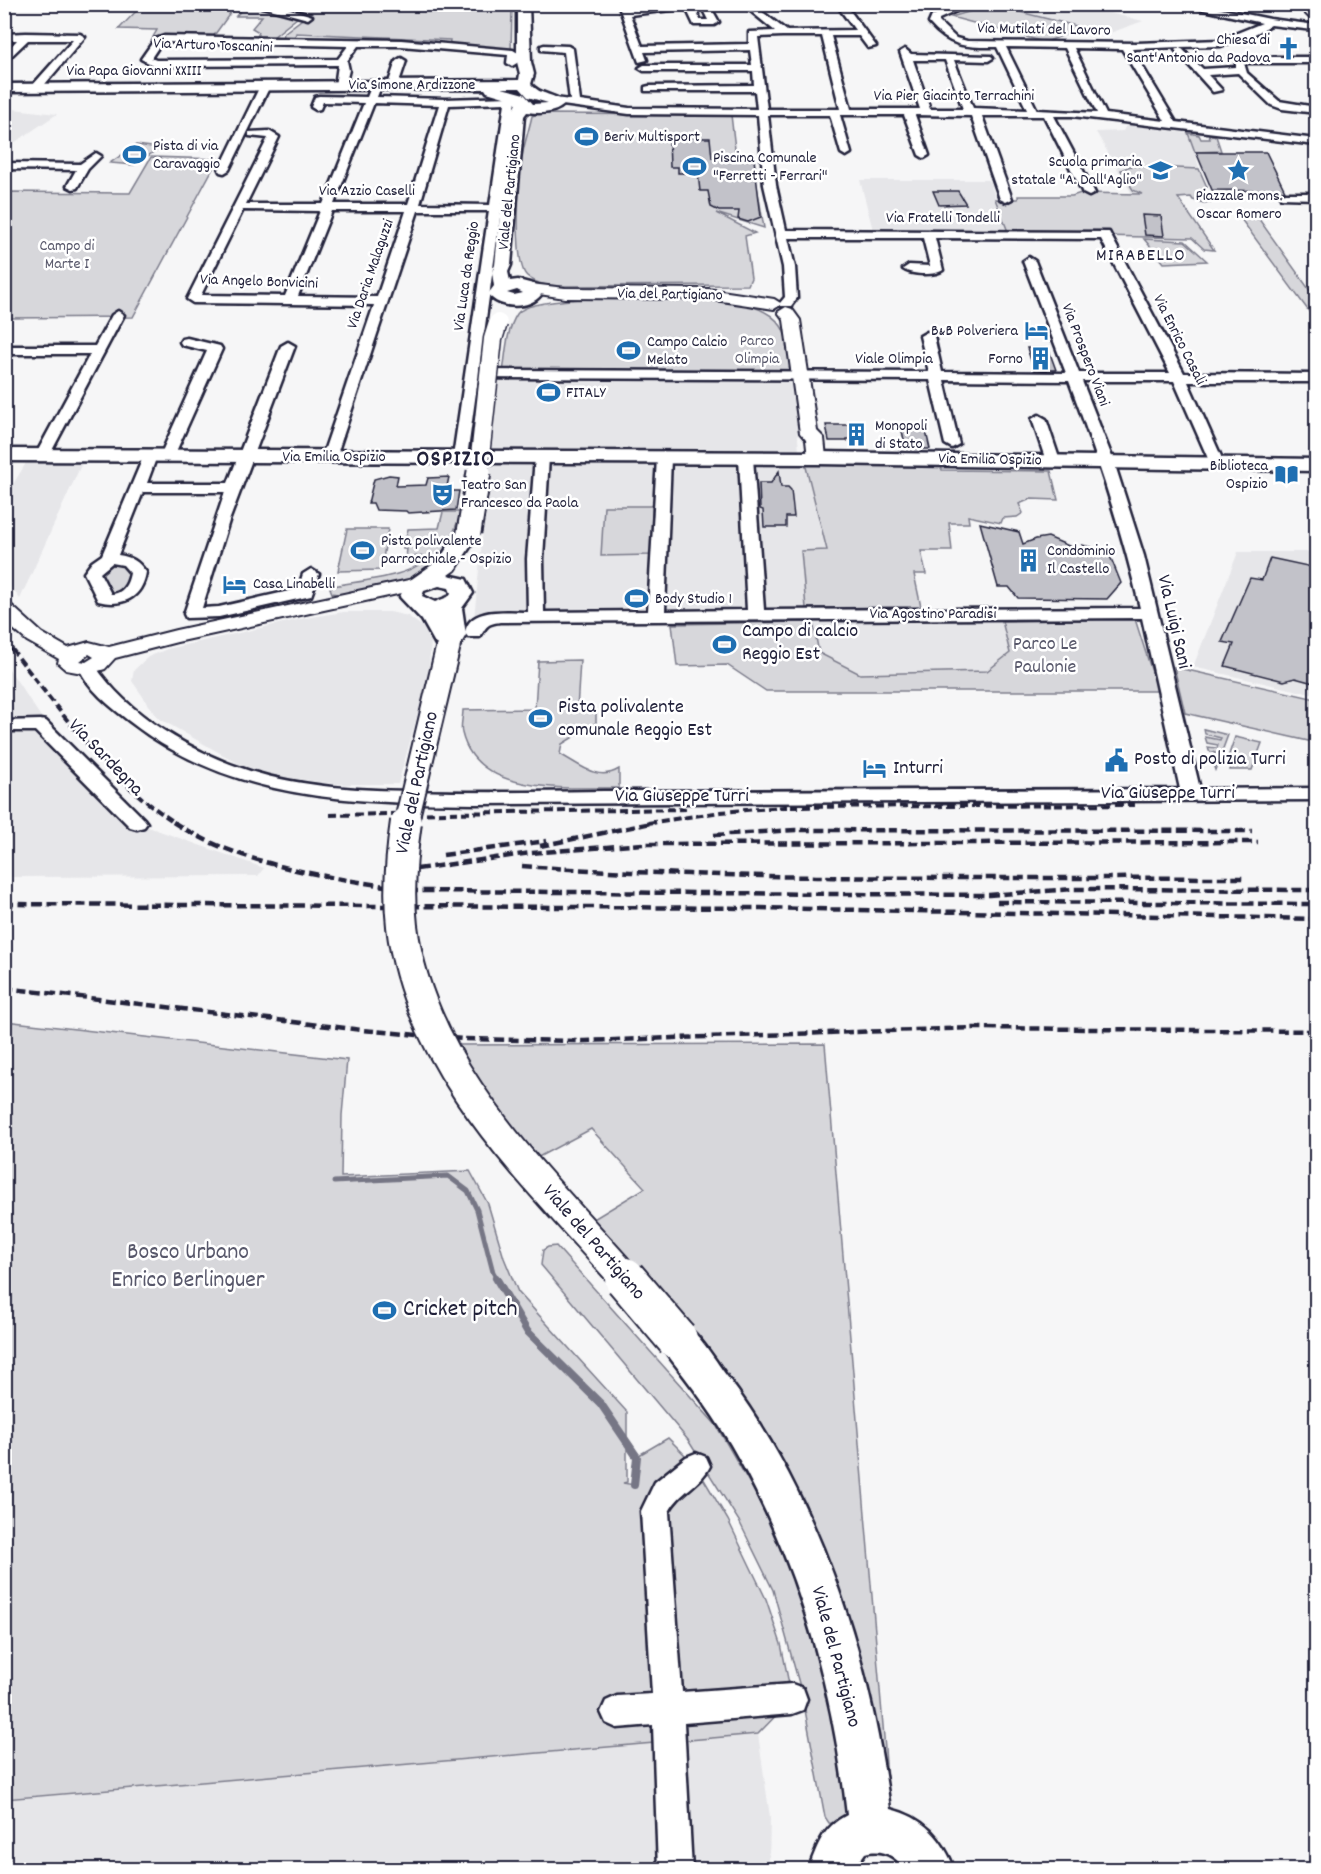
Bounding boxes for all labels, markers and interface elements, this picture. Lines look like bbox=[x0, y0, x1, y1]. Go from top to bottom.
street label: Via Mutilati del Lavoro bbox=[977, 17, 1111, 43]
place label: Chiesa di Sant'Antonio da Padova bbox=[1126, 29, 1270, 70]
street label: Via Arturo Toscanini bbox=[153, 32, 273, 60]
church icon: Chiesa di Sant'Antonio da Padova bbox=[1275, 36, 1301, 62]
street label: Via Papa Giovanni XXIII bbox=[67, 60, 202, 83]
street label: Via Simone Ardizzone bbox=[349, 74, 475, 97]
street label: Via Pier Giacinto Terrachini bbox=[874, 85, 1034, 108]
sports icon: Beriv Multisport bbox=[573, 124, 599, 150]
place label: Beriv Multisport bbox=[604, 126, 700, 149]
street label: Viale del Partigiano bbox=[492, 133, 528, 251]
place label: Pista di via Caravaggio bbox=[153, 135, 220, 176]
sports icon: Pista di via Caravaggio bbox=[122, 142, 148, 168]
place label: Piscina Comunale "Ferretti - Ferrari" bbox=[713, 147, 827, 188]
place label: Scuola primaria statale "A. Dall'Aglio" bbox=[1011, 151, 1142, 192]
sports icon: Piscina Comunale "Ferretti - Ferrari" bbox=[682, 154, 708, 180]
school or university icon: Scuola primaria statale "A. Dall'Aglio" bbox=[1147, 158, 1173, 184]
place icon: Piazzale mons. Oscar Romero bbox=[1226, 158, 1252, 184]
street label: Via Azzio Caselli bbox=[319, 180, 415, 203]
place label: Piazzale mons. Oscar Romero bbox=[1196, 185, 1282, 226]
street label: Via Fratelli Tondelli bbox=[886, 207, 1000, 230]
street label: Via Daria Malaguzzi bbox=[341, 216, 401, 332]
street label: Via Luca da Reggio bbox=[448, 220, 486, 332]
park label: Campo di Marte I bbox=[40, 235, 95, 276]
district label: MIRABELLO bbox=[1096, 244, 1186, 269]
street label: Via Angelo Bonvicini bbox=[200, 268, 318, 296]
street label: Via del Partigiano bbox=[617, 283, 723, 307]
street label: Via Enrico Casali bbox=[1146, 291, 1212, 389]
street label: Via Prospero Viani bbox=[1055, 300, 1115, 410]
hotel icon: B&B Polveriera bbox=[1023, 318, 1049, 344]
place label: B&B Polveriera bbox=[931, 320, 1018, 343]
park label: Parco Olimpia bbox=[735, 330, 780, 371]
place label: Campo Calcio Melato bbox=[647, 331, 727, 372]
sports icon: Campo Calcio Melato bbox=[616, 338, 642, 364]
building icon: Forno bbox=[1028, 346, 1054, 372]
street label: Viale Olimpia bbox=[855, 348, 933, 371]
place label: Forno bbox=[988, 348, 1023, 371]
sports icon: FITALY bbox=[535, 380, 561, 406]
place label: FITALY bbox=[566, 382, 607, 405]
place label: Monopoli di Stato bbox=[875, 415, 927, 456]
building icon: Monopoli di Stato bbox=[844, 422, 870, 448]
district label: OSPIZIO bbox=[417, 445, 495, 476]
street label: Via Emilia Ospizio bbox=[282, 446, 386, 469]
street label: Via Emilia Ospizio bbox=[938, 448, 1042, 472]
place label: Biblioteca Ospizio bbox=[1210, 455, 1268, 496]
library icon: Biblioteca Ospizio bbox=[1273, 462, 1299, 488]
place label: Teatro San Francesco da Paola bbox=[461, 474, 579, 515]
theatre icon: Teatro San Francesco da Paola bbox=[430, 481, 456, 507]
place label: Pista polivalente parrocchiale - Ospizio bbox=[381, 530, 512, 571]
sports icon: Pista polivalente parrocchiale - Ospizio bbox=[350, 537, 376, 563]
place label: Condominio Il Castello bbox=[1047, 540, 1115, 581]
building icon: Condominio Il Castello bbox=[1016, 547, 1042, 573]
hotel icon: Casa Linabelli bbox=[222, 571, 248, 597]
street label: Via Luigi Sani bbox=[1149, 572, 1197, 672]
place label: Casa Linabelli bbox=[253, 573, 335, 596]
sports icon: Body Studio 1 bbox=[624, 586, 650, 612]
place label: Body Studio 1 bbox=[655, 588, 732, 611]
street label: Via Agostino Paradisi bbox=[870, 603, 996, 626]
place label: Campo di calcio Reggio Est bbox=[742, 618, 858, 669]
sports icon: Campo di calcio Reggio Est bbox=[711, 631, 737, 657]
park label: Parco Le Paulonie bbox=[1013, 631, 1077, 682]
place label: Pista polivalente comunale Reggio Est bbox=[558, 694, 712, 745]
sports icon: Pista polivalente comunale Reggio Est bbox=[527, 706, 553, 732]
street label: Viale del Partigiano bbox=[389, 709, 447, 857]
street label: Via Sardegna bbox=[61, 713, 150, 804]
place label: Posto di polizia Turri bbox=[1134, 746, 1286, 774]
public building icon: Posto di polizia Turri bbox=[1103, 747, 1129, 773]
place label: Inturri bbox=[893, 755, 943, 783]
hotel icon: Inturri bbox=[862, 756, 888, 782]
street label: Via Giuseppe Turri bbox=[1101, 780, 1235, 808]
street label: Via Giuseppe Turri bbox=[615, 783, 749, 811]
street label: Viale del Partigiano bbox=[535, 1179, 651, 1307]
park label: Bosco Urbano Enrico Berlinguer bbox=[111, 1236, 265, 1298]
place label: Cricket pitch bbox=[403, 1293, 518, 1327]
sports icon: Cricket pitch bbox=[372, 1297, 398, 1323]
street label: Viale del Partigiano bbox=[803, 1583, 867, 1731]

